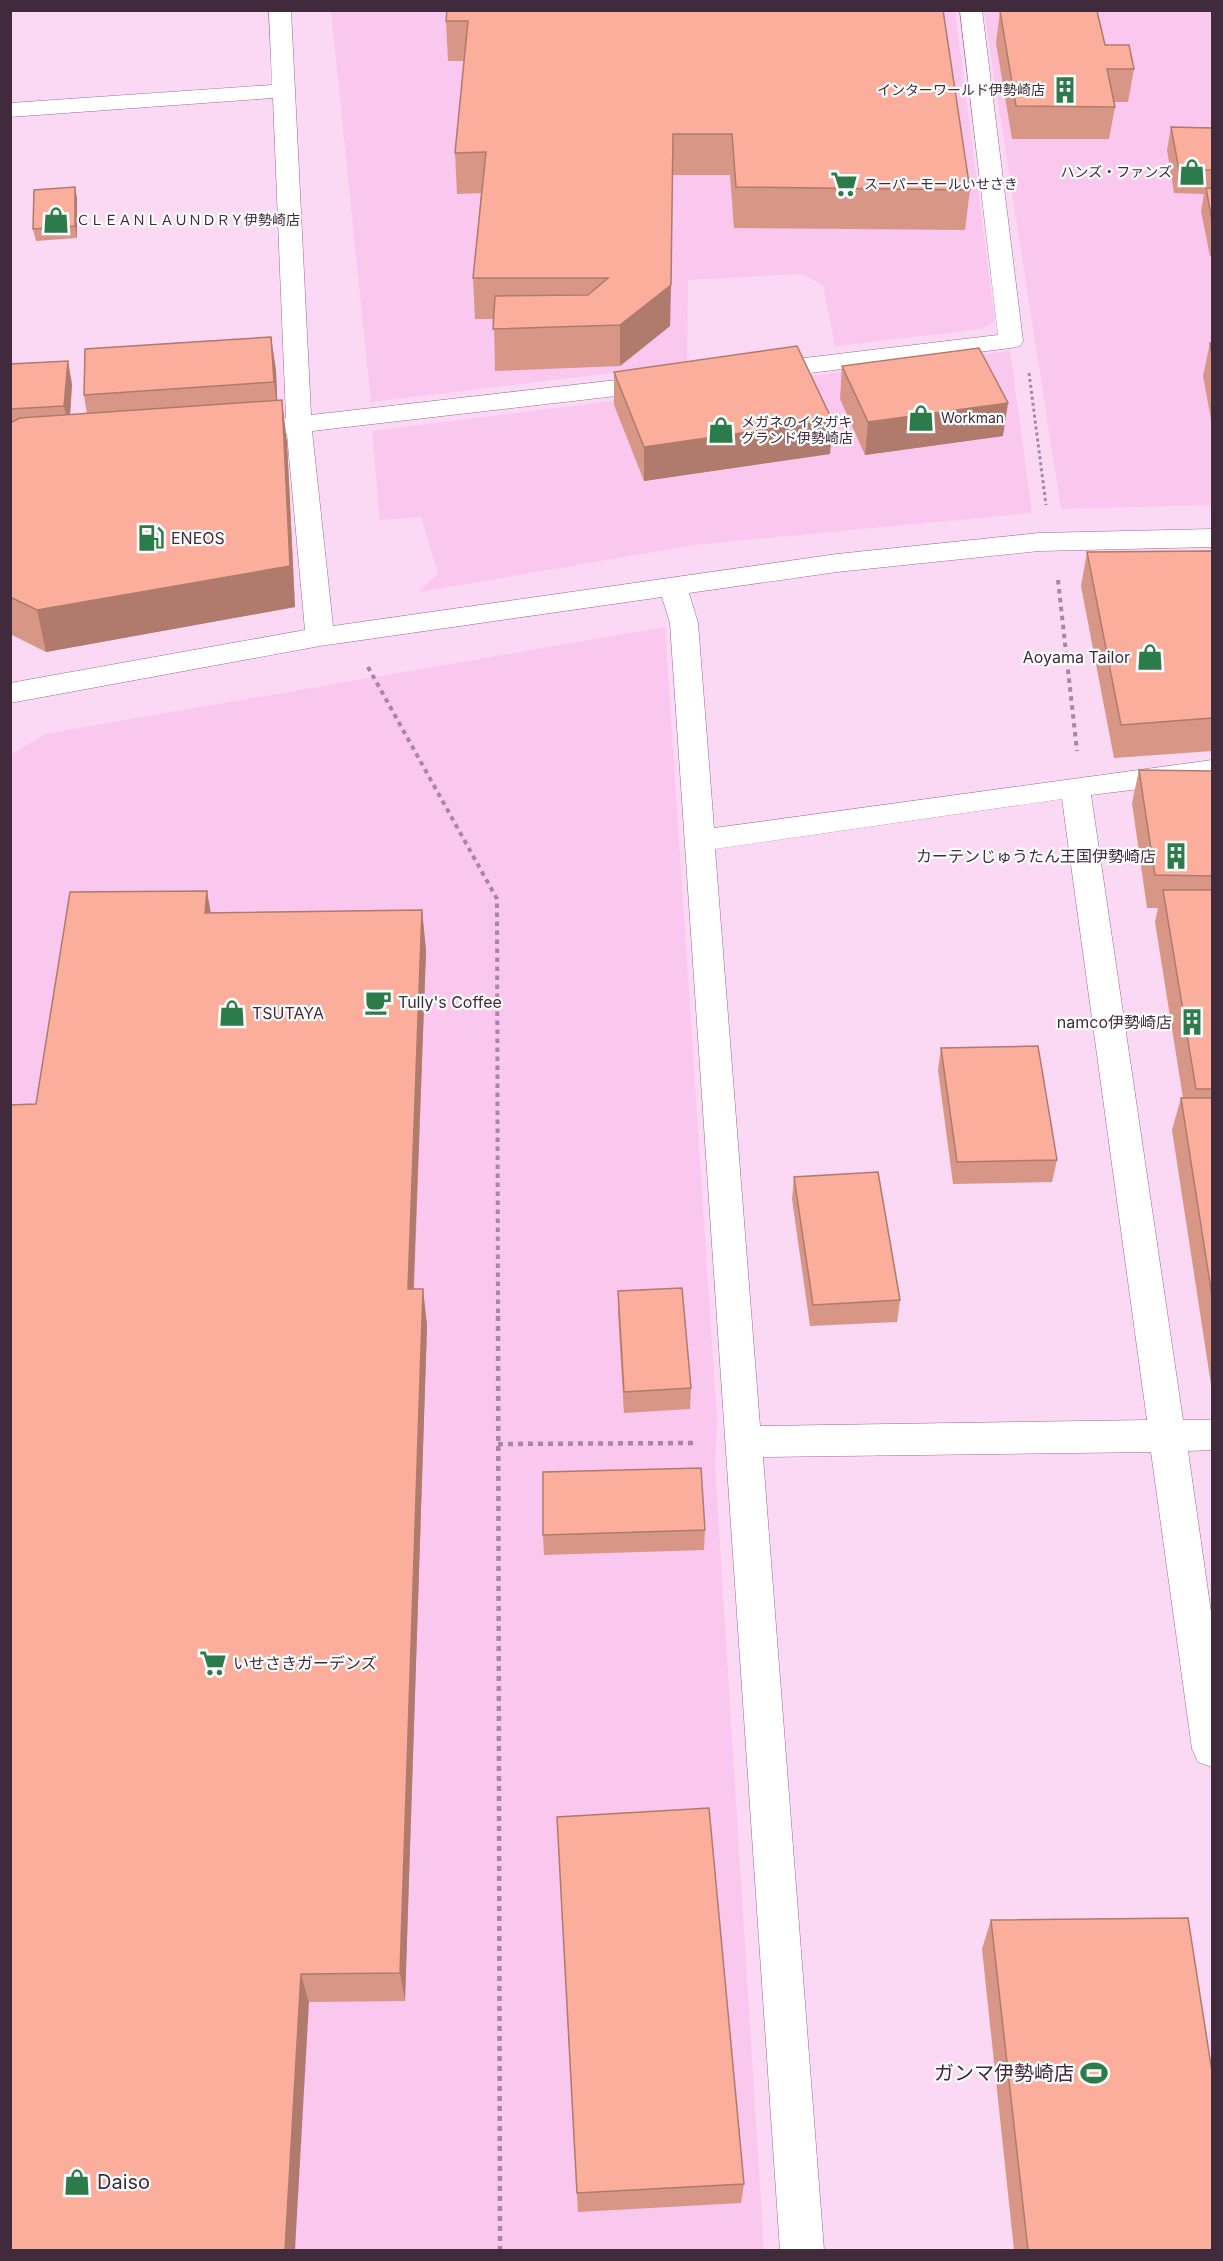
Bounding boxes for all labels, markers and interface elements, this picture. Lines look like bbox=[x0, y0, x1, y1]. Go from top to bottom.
building icon: インターワールド伊勢崎店 bbox=[1050, 75, 1080, 105]
place label: インターワールド伊勢崎店 bbox=[877, 81, 1045, 98]
shop icon: ハンズ・ファンズ bbox=[1177, 157, 1207, 187]
place label: ハンズ・ファンズ bbox=[1061, 163, 1172, 180]
supermarket icon: スーパーモールいせさき bbox=[829, 169, 859, 199]
place label: スーパーモールいせさき bbox=[864, 175, 1018, 192]
shop icon: ＣＬＥＡＮＬＡＵＮＤＲＹ伊勢崎店 bbox=[41, 205, 71, 235]
place label: ＣＬＥＡＮＬＡＵＮＤＲＹ伊勢崎店 bbox=[76, 211, 300, 228]
shop icon: Workman bbox=[906, 403, 936, 433]
place label: Workman bbox=[941, 409, 1004, 426]
place label: メガネのイタガキ グランド伊勢崎店 bbox=[741, 413, 853, 446]
shop icon: メガネのイタガキ グランド伊勢崎店 bbox=[706, 415, 736, 445]
fuel station icon: ENEOS bbox=[136, 523, 166, 553]
place label: ENEOS bbox=[171, 528, 225, 548]
shop icon: Aoyama Tailor bbox=[1135, 642, 1165, 672]
place label: Aoyama Tailor bbox=[1023, 647, 1130, 667]
building icon: カーテンじゅうたん王国伊勢崎店 bbox=[1161, 841, 1191, 871]
place label: カーテンじゅうたん王国伊勢崎店 bbox=[916, 846, 1156, 866]
cafe icon: Tully's Coffee bbox=[363, 987, 393, 1017]
place label: Tully's Coffee bbox=[398, 992, 502, 1012]
shop icon: TSUTAYA bbox=[217, 998, 247, 1028]
place label: TSUTAYA bbox=[252, 1003, 324, 1023]
building icon: namco伊勢崎店 bbox=[1177, 1007, 1207, 1037]
place label: namco伊勢崎店 bbox=[1057, 1012, 1172, 1032]
supermarket icon: いせさきガーデンズ bbox=[198, 1648, 228, 1678]
place label: いせさきガーデンズ bbox=[233, 1653, 377, 1673]
sports icon: ガンマ伊勢崎店 bbox=[1079, 2058, 1109, 2088]
place label: ガンマ伊勢崎店 bbox=[934, 2061, 1074, 2085]
shop icon: Daiso bbox=[62, 2167, 92, 2197]
place label: Daiso bbox=[97, 2170, 150, 2194]

